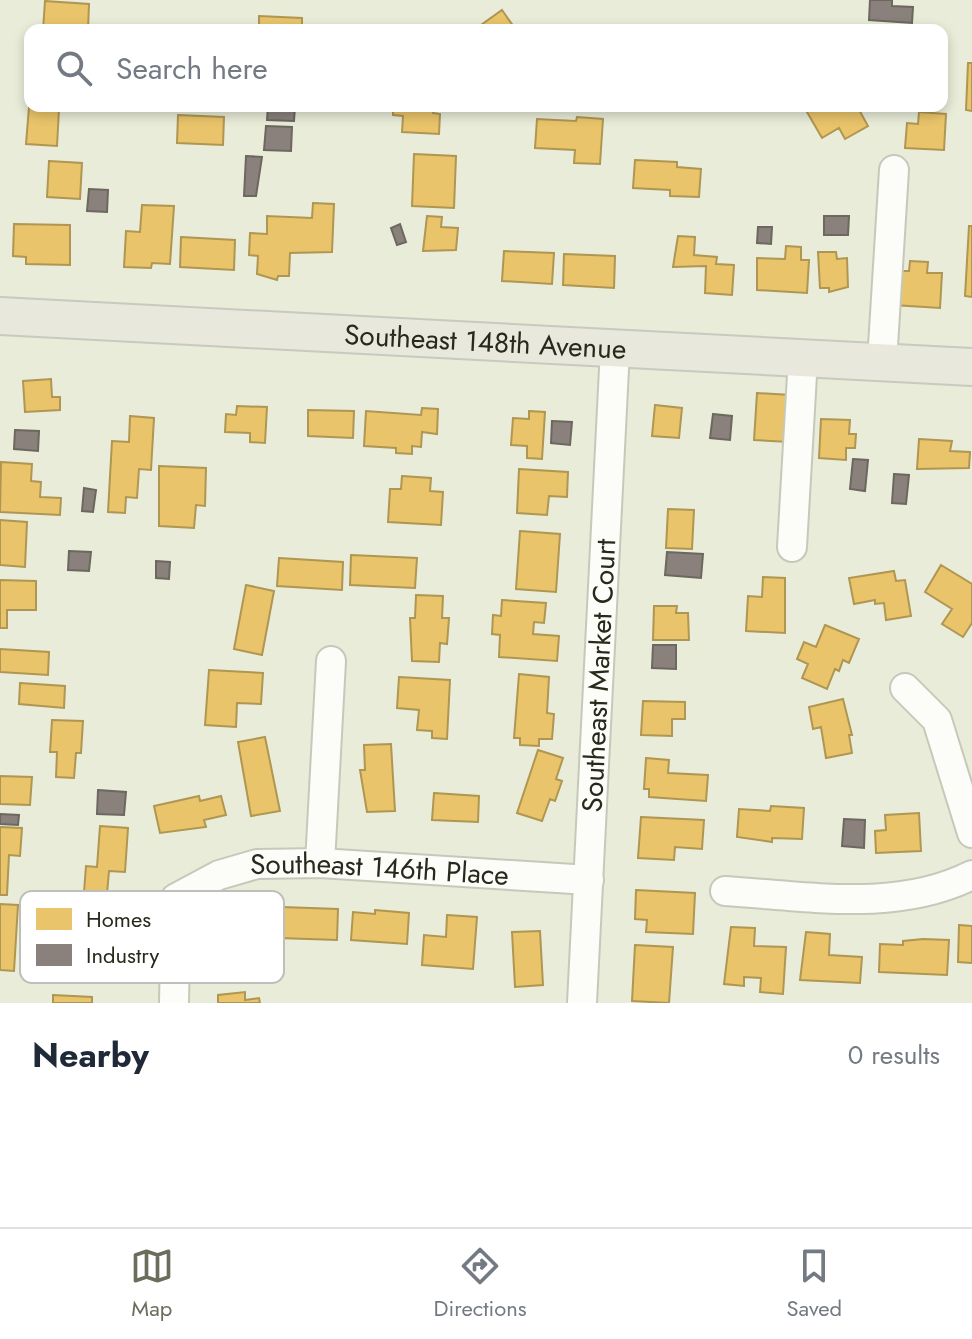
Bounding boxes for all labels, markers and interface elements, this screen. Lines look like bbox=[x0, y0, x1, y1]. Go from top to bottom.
search box bbox=[24, 24, 948, 112]
icon: search bbox=[52, 46, 96, 90]
text: Search here bbox=[116, 47, 268, 90]
street label: Southeast 148th Avenue bbox=[343, 314, 627, 369]
street label: Southeast Market Court bbox=[571, 537, 626, 813]
street label: Southeast 146th Place bbox=[250, 842, 510, 895]
legend bbox=[20, 891, 284, 983]
text: Homes bbox=[86, 903, 151, 935]
text: Industry bbox=[86, 939, 159, 971]
text: Nearby bbox=[32, 1031, 149, 1080]
text: 0 results bbox=[848, 1036, 940, 1074]
tab: Map bbox=[130, 1244, 174, 1324]
tab: Directions bbox=[434, 1244, 527, 1324]
tab: Saved bbox=[786, 1244, 842, 1324]

